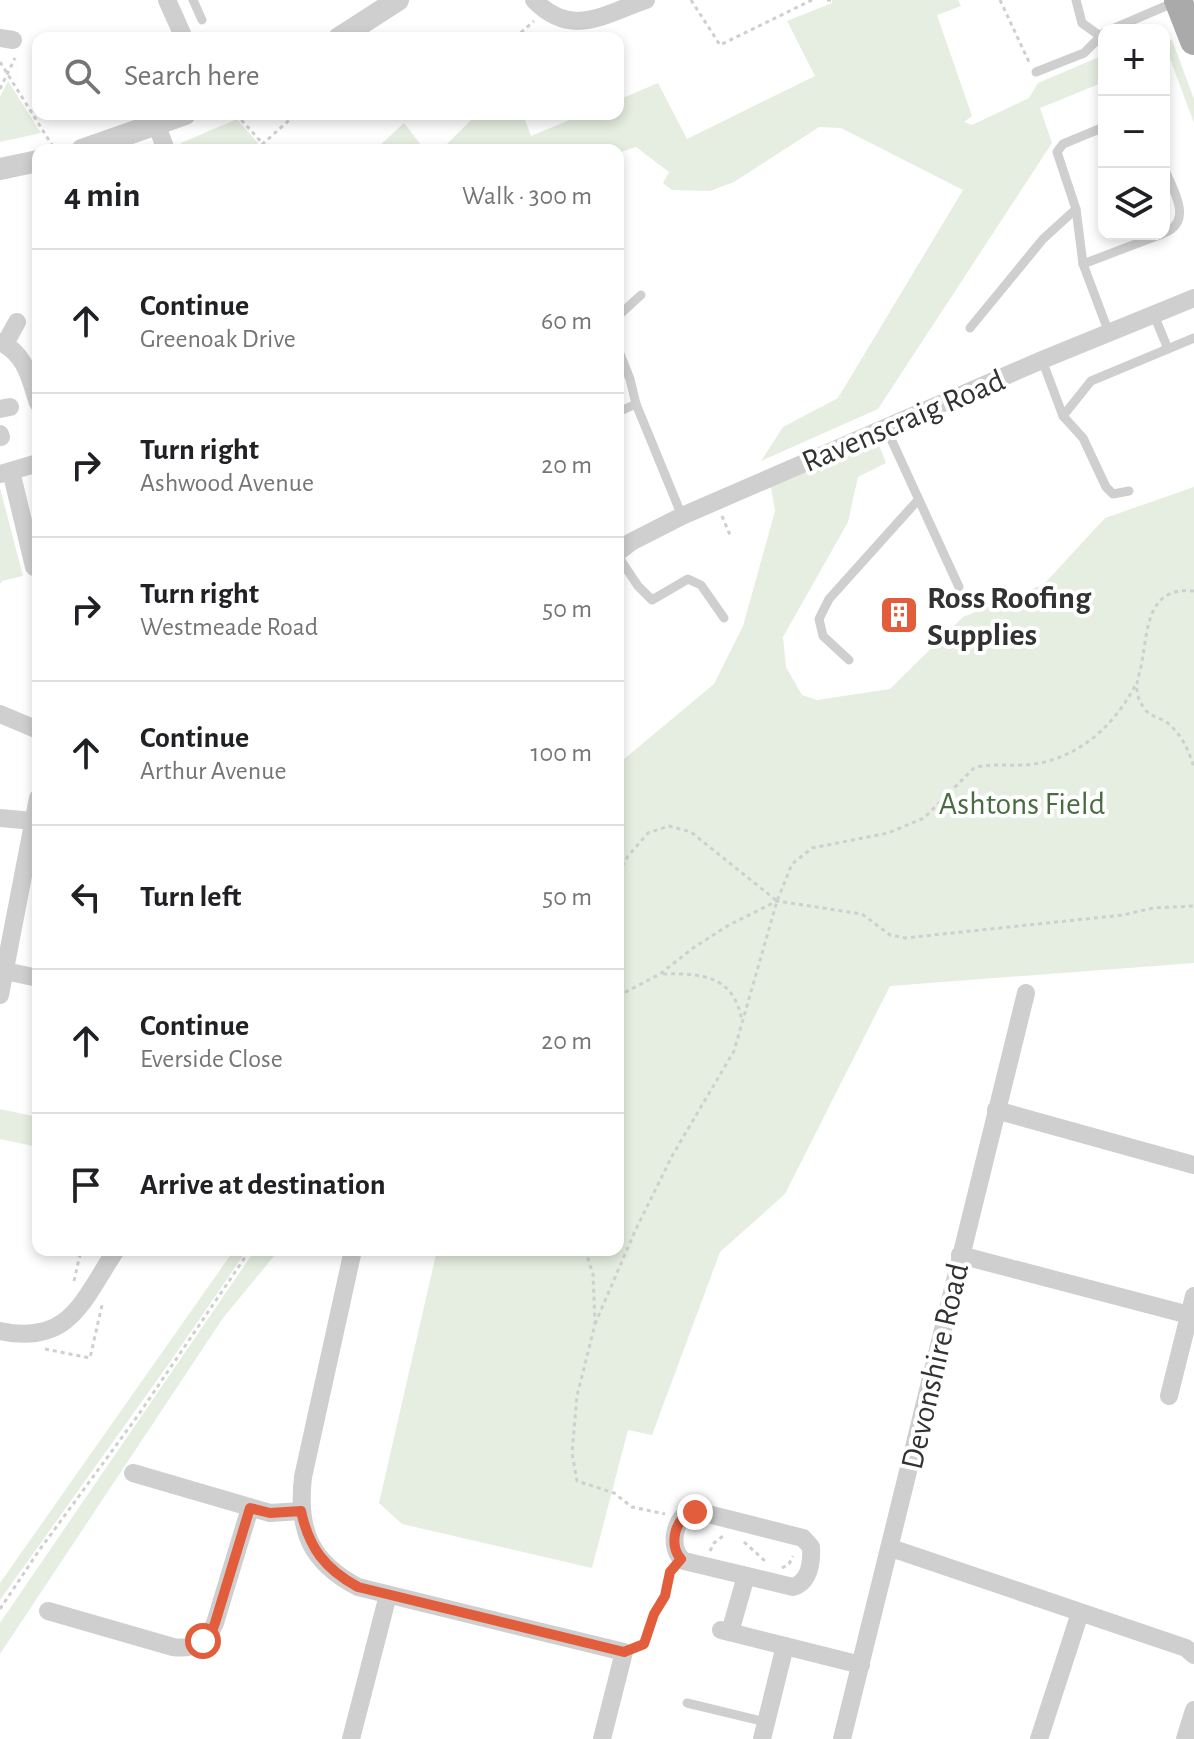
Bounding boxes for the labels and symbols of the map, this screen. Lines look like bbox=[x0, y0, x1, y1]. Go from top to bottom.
street label: Ravenscraig Road bbox=[797, 364, 1009, 478]
place label: Ross Roofing Supplies bbox=[927, 582, 1092, 651]
building icon: Ross Roofing Supplies bbox=[878, 594, 920, 636]
park label: Ashtons Field bbox=[939, 788, 1105, 820]
street label: Devonshire Road bbox=[896, 1260, 974, 1472]
route end bbox=[677, 1494, 713, 1530]
route start bbox=[185, 1623, 221, 1659]

